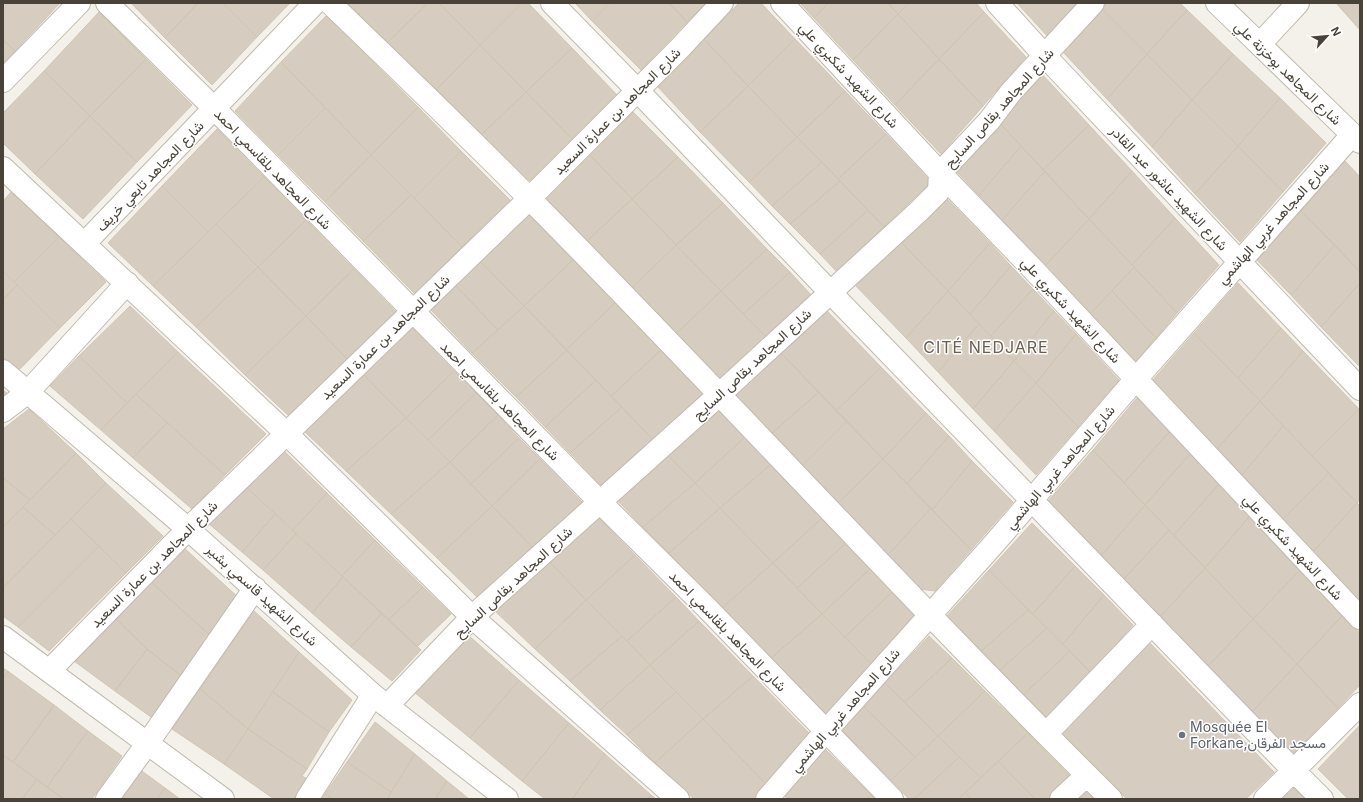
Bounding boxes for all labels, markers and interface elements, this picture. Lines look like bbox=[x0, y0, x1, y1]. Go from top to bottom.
north arrow bbox=[1307, 16, 1347, 56]
street label: شارع المجاهد بوخزنة علي bbox=[1229, 17, 1345, 131]
street label: شارع الشهيد شكيري علي bbox=[793, 18, 903, 134]
text: N bbox=[1328, 25, 1344, 38]
street label: شارع المجاهد بن عمارة السعيد bbox=[550, 44, 686, 180]
street label: شارع المجاهد بقاص السايح bbox=[940, 44, 1059, 173]
street label: شارع المجاهد بلقاسمي احمد bbox=[208, 105, 336, 235]
street label: شارع المجاهد تابعي خريف bbox=[92, 117, 210, 237]
street label: شارع الشهيد عاشور عبد القادر bbox=[1104, 121, 1232, 256]
street label: شارع المجاهد غربي الهاشمي bbox=[1213, 158, 1335, 290]
street label: شارع الشهيد شكيري علي bbox=[1015, 253, 1125, 369]
street label: شارع المجاهد بن عمارة السعيد bbox=[317, 271, 455, 405]
street label: شارع المجاهد بقاص السايح bbox=[689, 304, 816, 425]
district label: CITÉ NEDJARE bbox=[923, 337, 1049, 357]
street label: شارع المجاهد بلقاسمي احمد bbox=[434, 338, 563, 467]
street label: شارع المجاهد غربي الهاشمي bbox=[1001, 401, 1121, 535]
street label: شارع الشهيد شكيري علي bbox=[1237, 490, 1347, 606]
street label: شارع المجاهد بن عمارة السعيد bbox=[87, 497, 223, 633]
street label: شارع المجاهد بقاص السايح bbox=[450, 522, 577, 643]
street label: شارع الشهيد قاسمي بشير bbox=[200, 539, 321, 652]
street label: شارع المجاهد بلقاسمي احمد bbox=[663, 567, 791, 697]
street label: شارع المجاهد غربي الهاشمي bbox=[786, 644, 906, 778]
place label: Mosquée El Forkane,مسجد الفرقان bbox=[1190, 718, 1326, 752]
marker: Mosquée El Forkane,مسجد الفرقان bbox=[1177, 730, 1187, 740]

